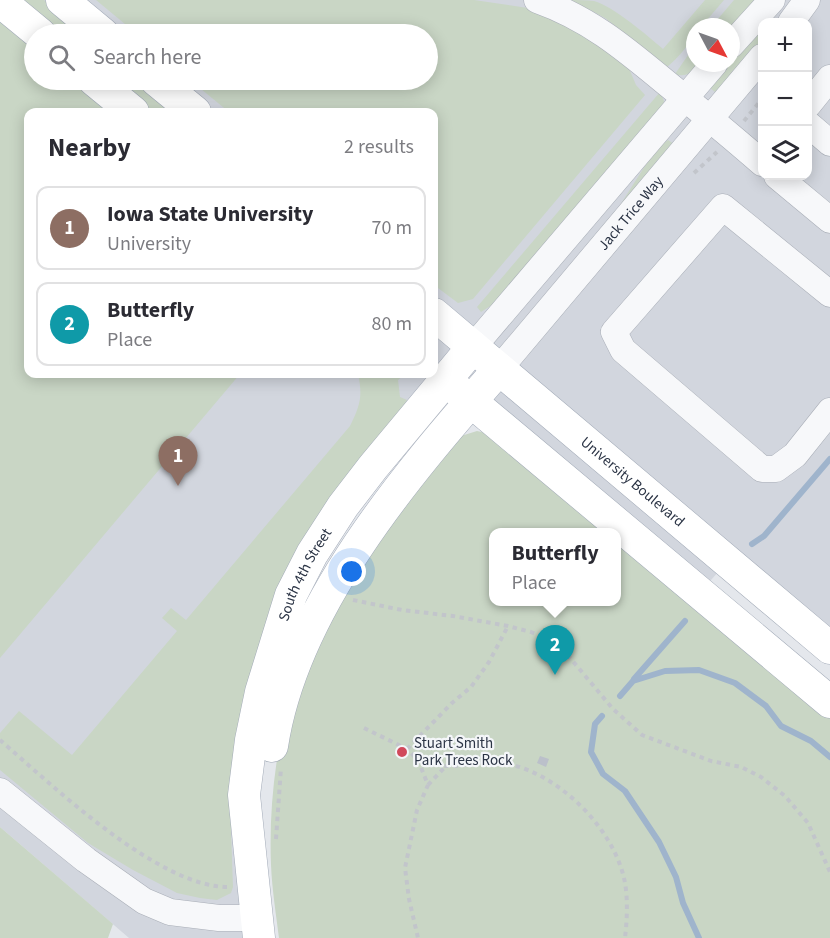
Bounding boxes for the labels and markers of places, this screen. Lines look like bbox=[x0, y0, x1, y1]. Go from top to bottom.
pin: 1 bbox=[158, 436, 198, 486]
pin: 2 bbox=[536, 626, 574, 675]
place label: Stuart Smith Park Trees Rock bbox=[414, 733, 513, 771]
marker: Stuart Smith Park Trees Rock bbox=[395, 745, 409, 759]

